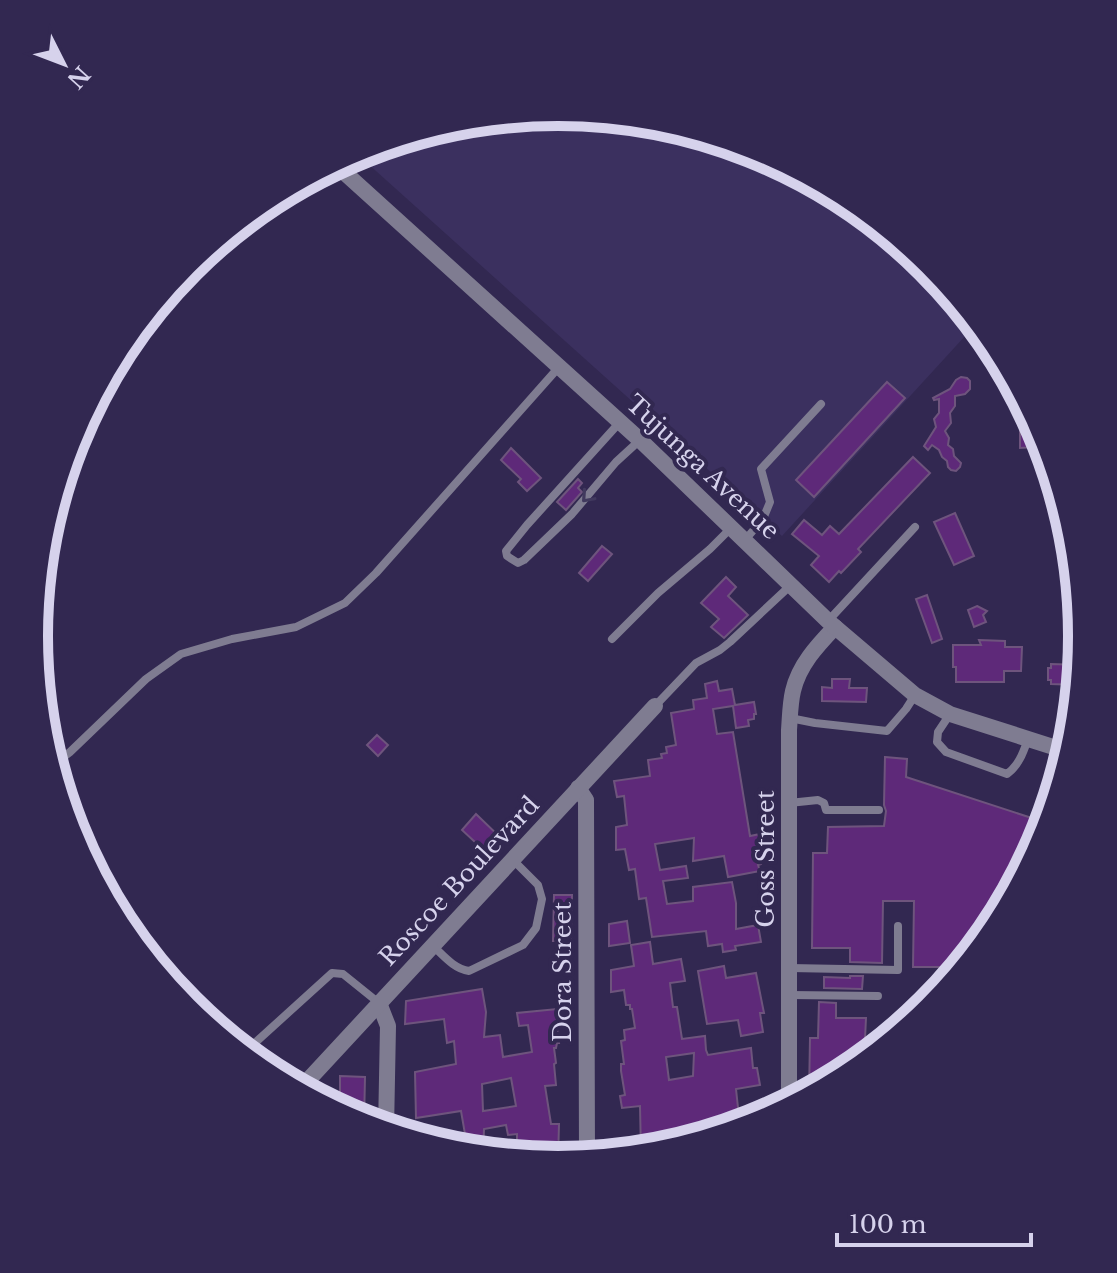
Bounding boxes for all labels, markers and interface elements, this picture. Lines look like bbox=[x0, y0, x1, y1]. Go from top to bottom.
north arrow bbox=[24, 24, 104, 104]
text: N bbox=[61, 60, 95, 94]
street label: Tujunga Avenue bbox=[620, 389, 786, 545]
one-way arrow bbox=[582, 487, 596, 502]
street label: Roscoe Boulevard bbox=[373, 790, 545, 972]
street label: Goss Street bbox=[751, 790, 780, 928]
street label: Dora Street bbox=[548, 902, 577, 1042]
scale bar bbox=[837, 1197, 1031, 1247]
text: 100 m bbox=[849, 1210, 927, 1239]

